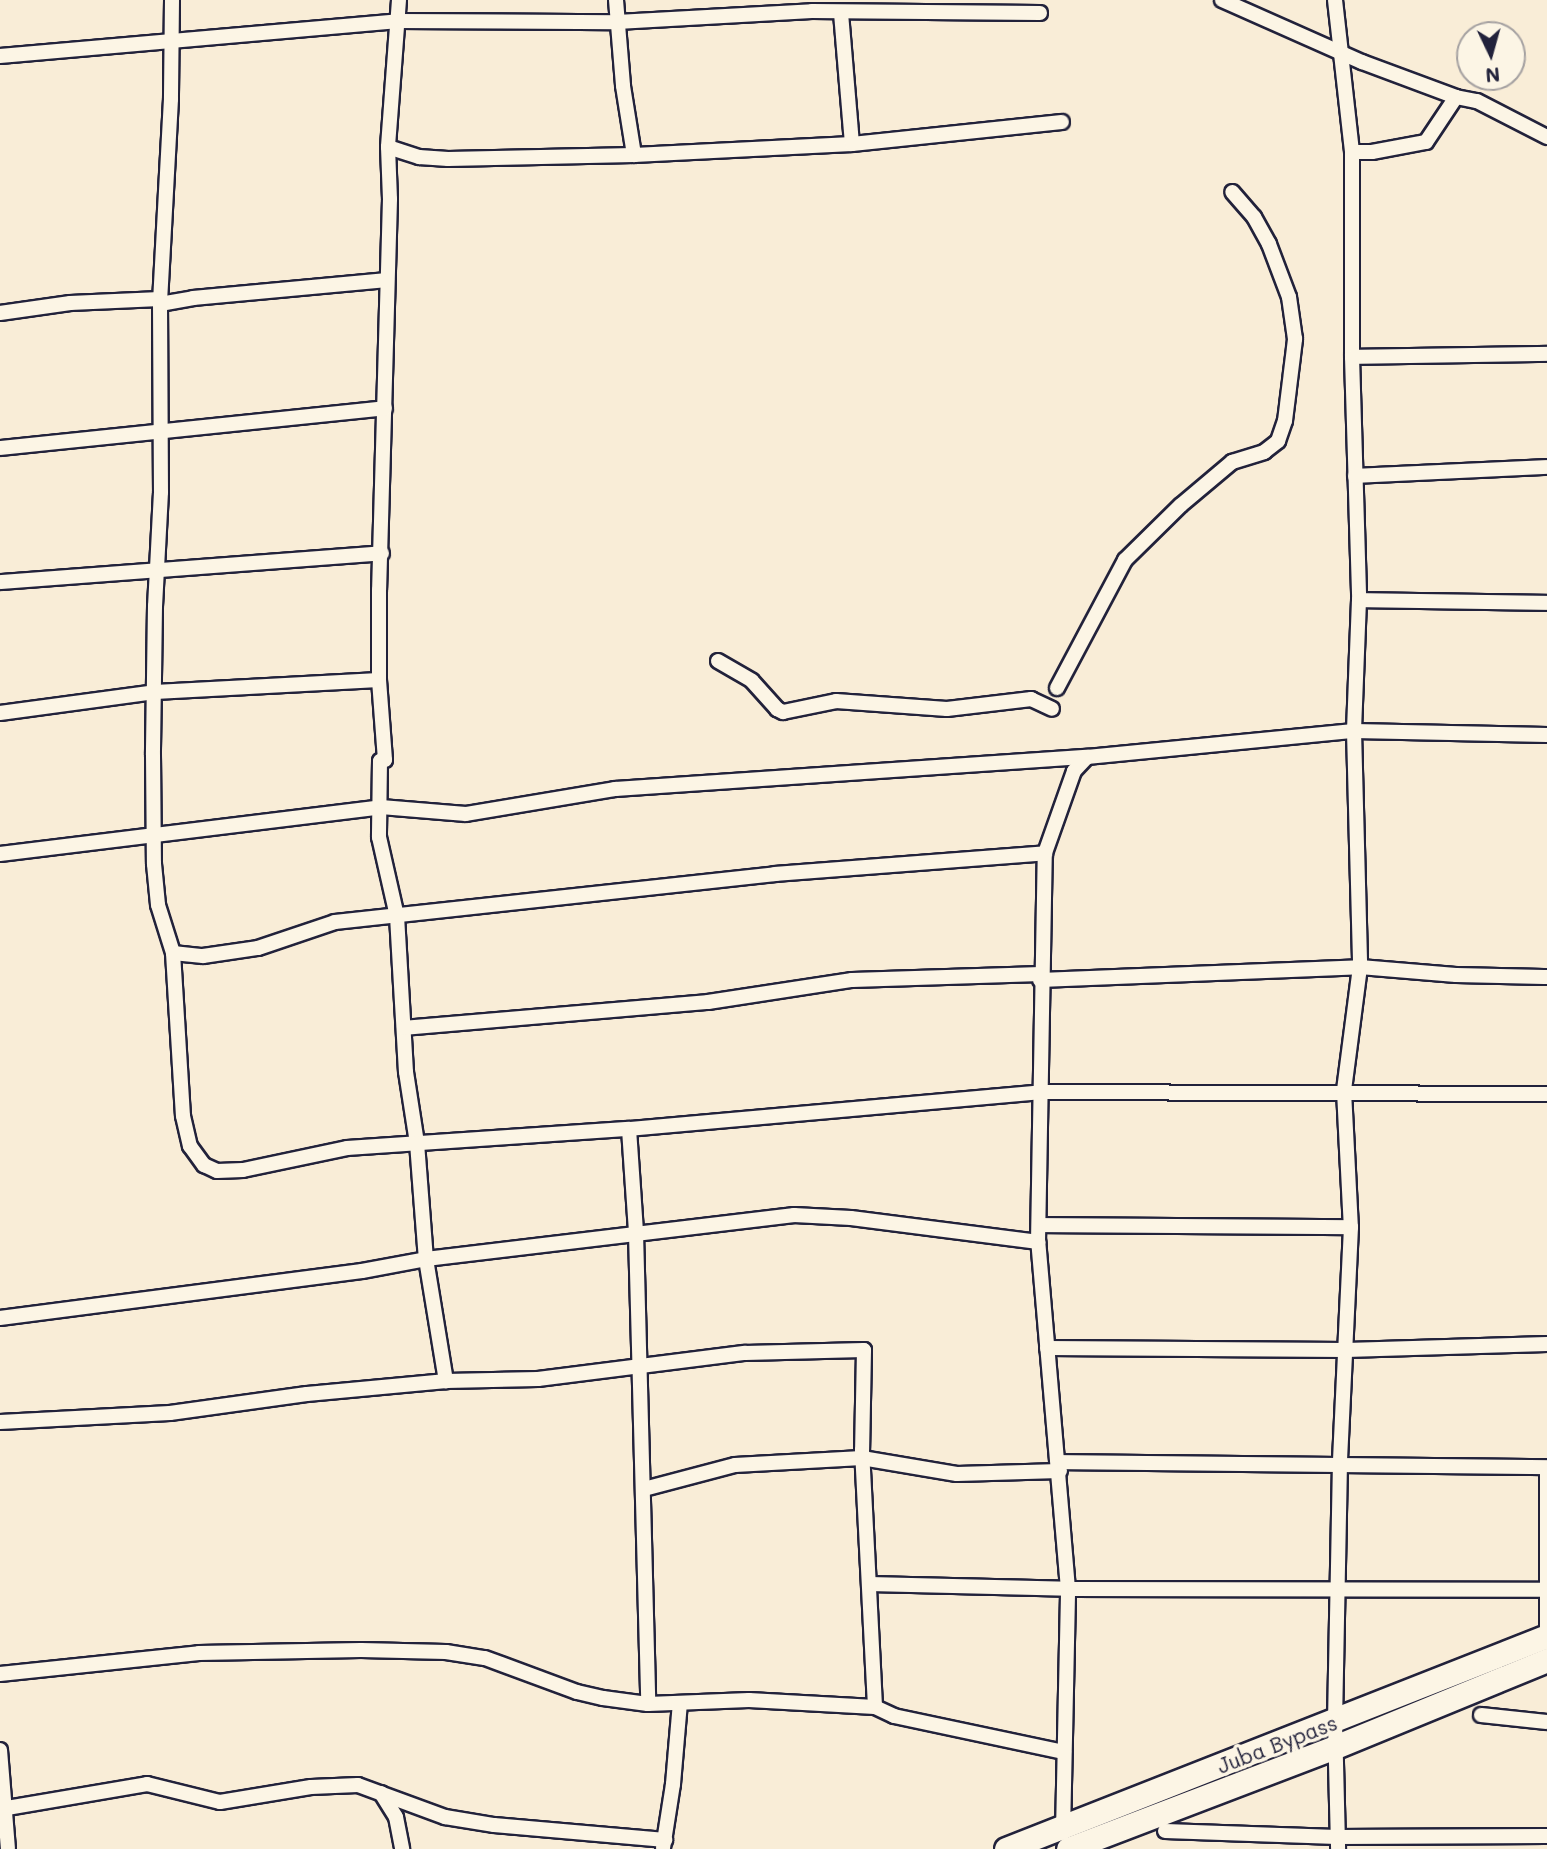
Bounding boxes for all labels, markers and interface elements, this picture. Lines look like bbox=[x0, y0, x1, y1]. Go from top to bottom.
north arrow bbox=[1456, 21, 1526, 91]
text: N bbox=[1484, 62, 1501, 89]
street label: Juba Bypass bbox=[1213, 1710, 1341, 1778]

